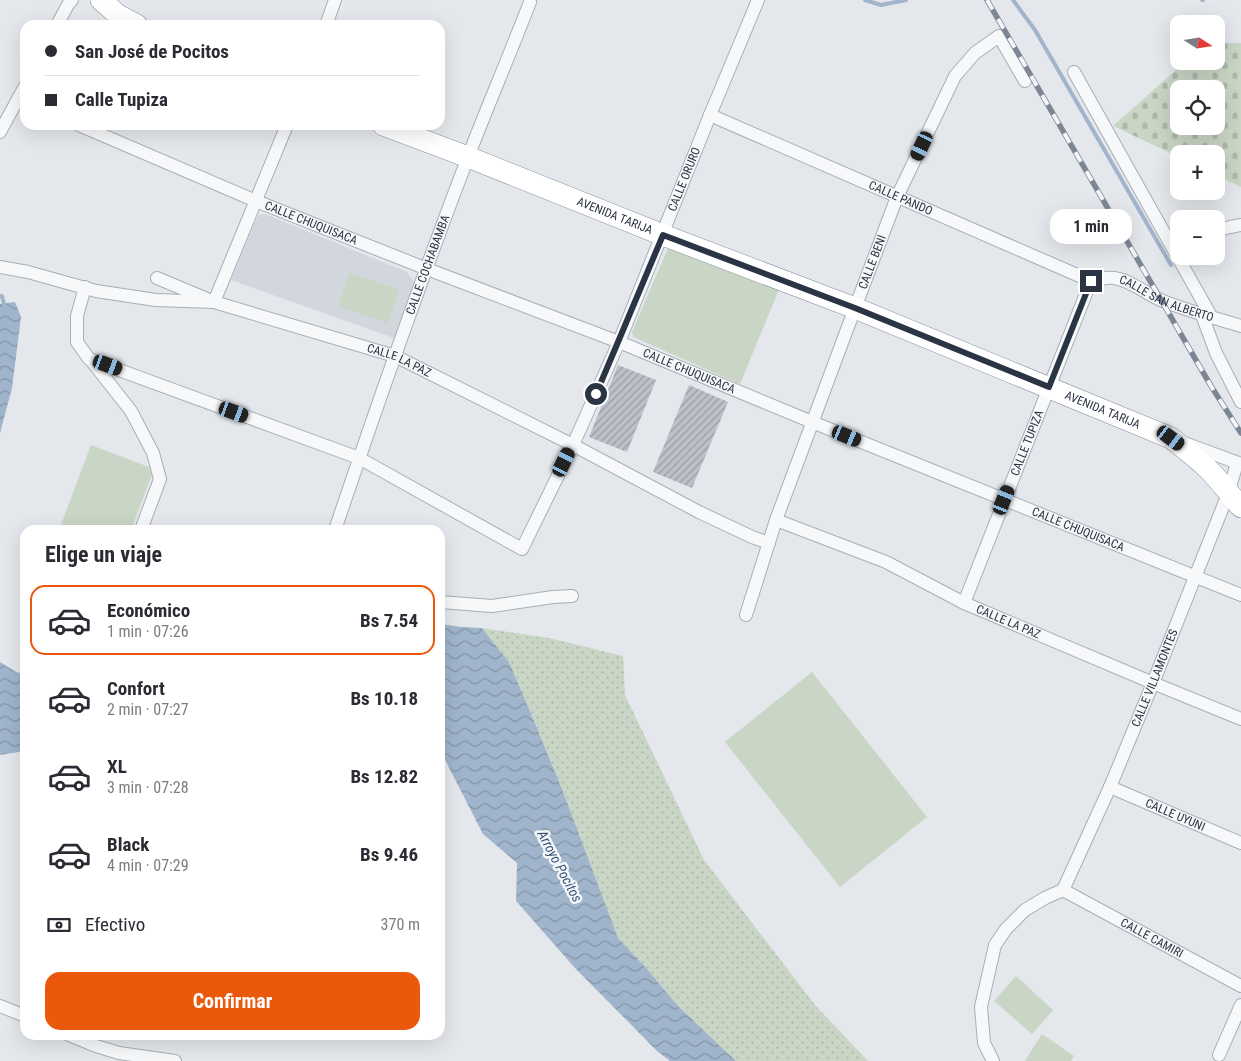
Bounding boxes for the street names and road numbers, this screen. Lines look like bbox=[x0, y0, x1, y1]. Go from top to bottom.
street label: CALLE ORURO bbox=[665, 145, 703, 213]
street label: CALLE PANDO bbox=[867, 178, 935, 218]
street label: AVENIDA TARIJA bbox=[575, 194, 655, 237]
street label: CALLE CHUQUISACA bbox=[263, 198, 360, 248]
street label: CALLE COCHABAMBA bbox=[403, 213, 453, 317]
street label: CALLE BENI bbox=[856, 233, 889, 291]
street label: CALLE SAN ALBERTO bbox=[1117, 272, 1215, 324]
street label: CALLE LA PAZ bbox=[365, 341, 434, 380]
street label: CALLE CHUQUISACA bbox=[641, 346, 738, 396]
street label: AVENIDA TARIJA bbox=[1063, 388, 1143, 432]
street label: CALLE TUPIZA bbox=[1008, 408, 1046, 478]
street label: CALLE CHUQUISACA bbox=[1030, 504, 1127, 554]
street label: CALLE LA PAZ bbox=[974, 602, 1043, 642]
street label: CALLE VILLAMONTES bbox=[1129, 627, 1181, 729]
street label: CALLE UYUNI bbox=[1143, 796, 1207, 834]
street label: CALLE CAMIRI bbox=[1118, 915, 1186, 961]

